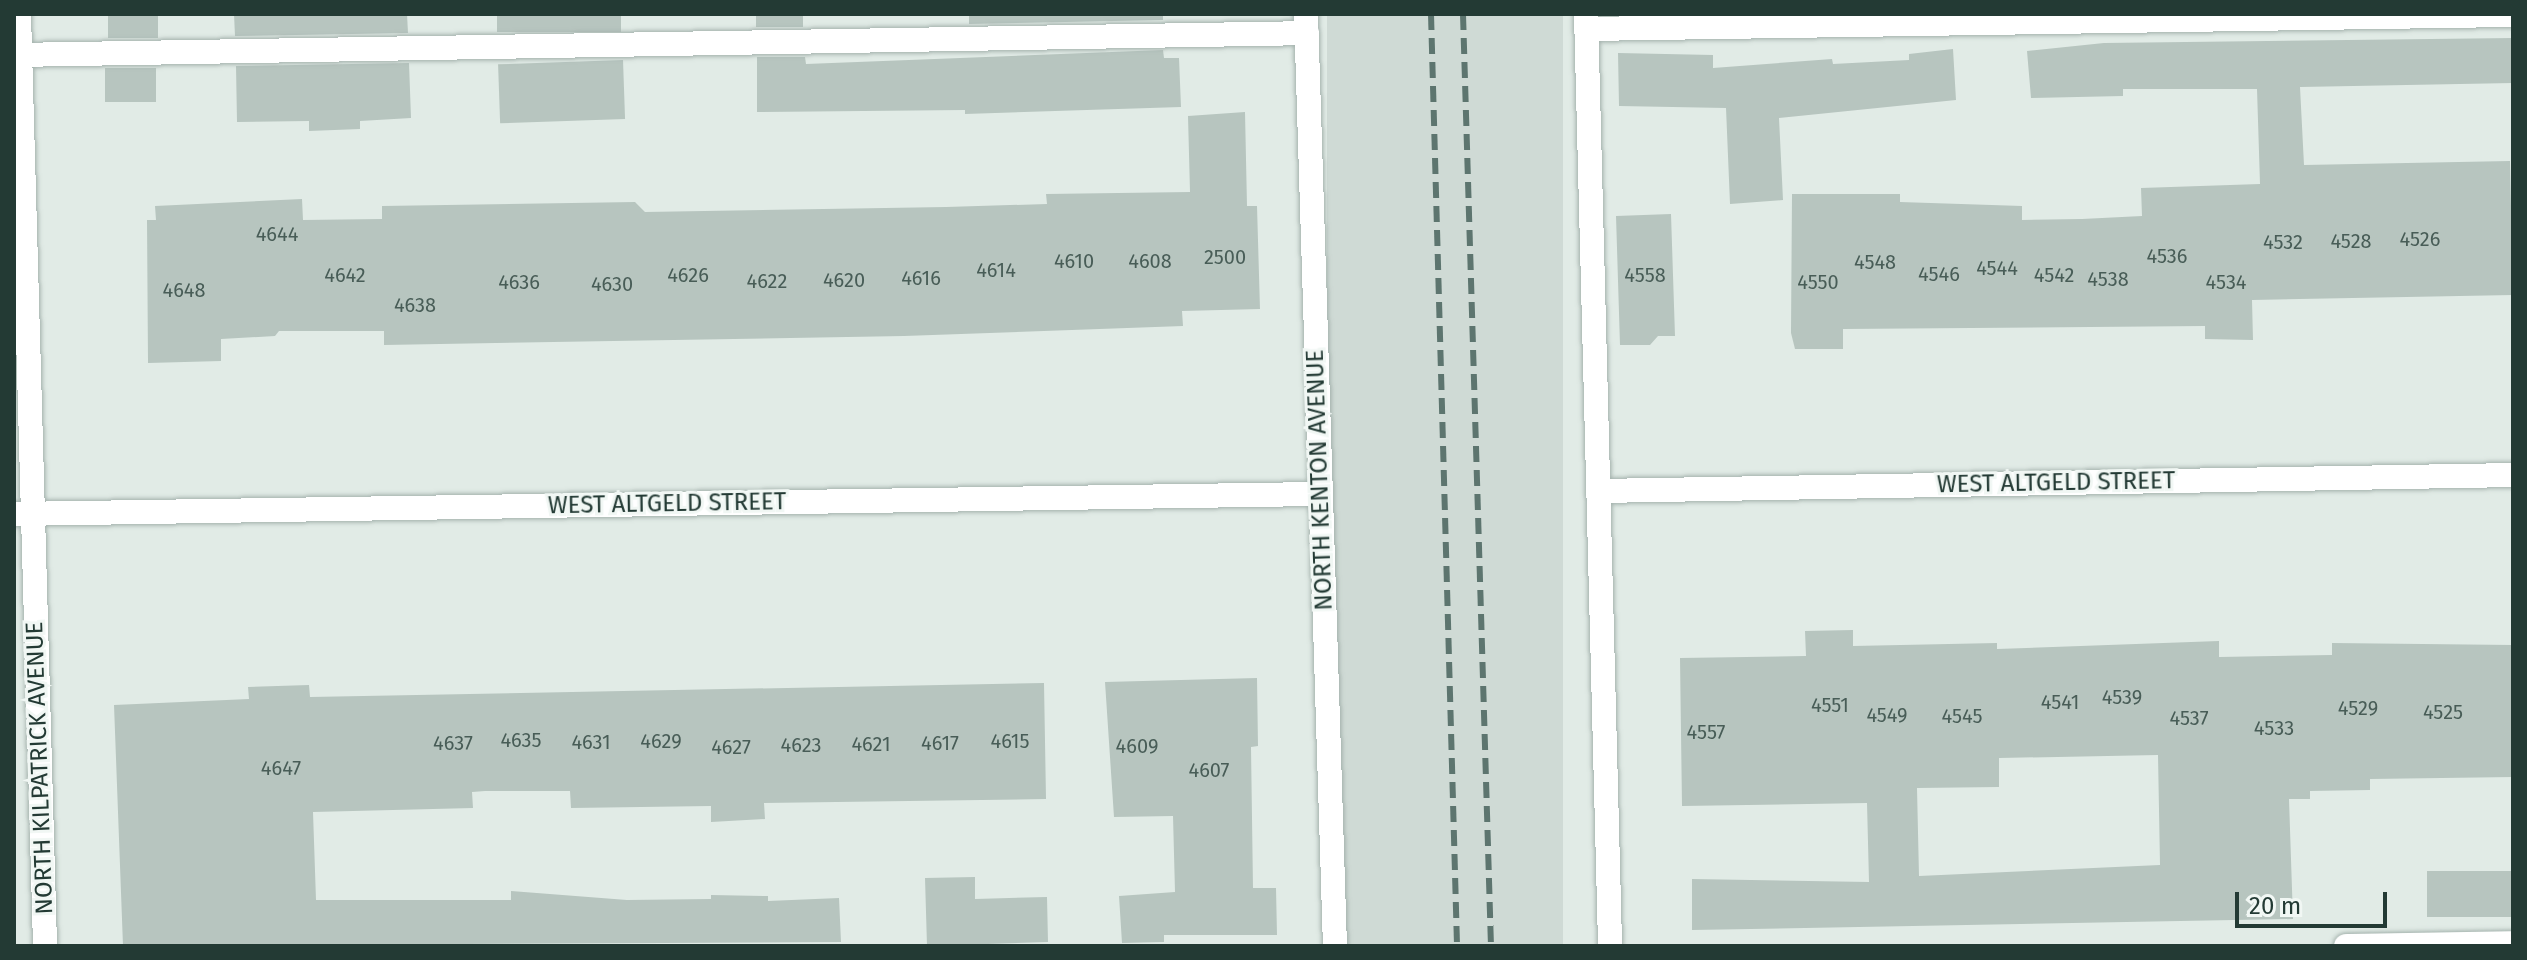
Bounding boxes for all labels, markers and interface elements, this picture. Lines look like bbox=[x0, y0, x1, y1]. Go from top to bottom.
house number: 4644 bbox=[256, 222, 298, 246]
house number: 4526 bbox=[2400, 227, 2440, 251]
house number: 4528 bbox=[2330, 229, 2372, 253]
house number: 4532 bbox=[2263, 230, 2303, 254]
house number: 4536 bbox=[2147, 244, 2187, 268]
house number: 2500 bbox=[1204, 245, 1246, 269]
house number: 4610 bbox=[1054, 249, 1094, 273]
house number: 4608 bbox=[1128, 249, 1172, 273]
house number: 4548 bbox=[1854, 250, 1896, 274]
house number: 4544 bbox=[1976, 256, 2018, 280]
house number: 4614 bbox=[976, 258, 1016, 282]
house number: 4546 bbox=[1918, 262, 1960, 286]
house number: 4642 bbox=[324, 263, 366, 287]
house number: 4626 bbox=[667, 263, 709, 287]
house number: 4558 bbox=[1624, 263, 1666, 287]
house number: 4542 bbox=[2034, 263, 2074, 287]
house number: 4616 bbox=[901, 266, 941, 290]
house number: 4538 bbox=[2087, 267, 2129, 291]
house number: 4620 bbox=[823, 268, 865, 292]
house number: 4622 bbox=[747, 269, 787, 293]
house number: 4636 bbox=[498, 270, 540, 294]
house number: 4550 bbox=[1797, 270, 1839, 294]
house number: 4534 bbox=[2206, 270, 2246, 294]
house number: 4630 bbox=[591, 272, 633, 296]
house number: 4648 bbox=[163, 278, 205, 302]
house number: 4638 bbox=[394, 293, 436, 317]
street label: NORTH KENTON AVENUE bbox=[1301, 349, 1339, 611]
street label: WEST ALTGELD STREET bbox=[1937, 467, 2175, 499]
street label: WEST ALTGELD STREET bbox=[548, 488, 786, 520]
street label: NORTH KILPATRICK AVENUE bbox=[20, 621, 60, 915]
house number: 4539 bbox=[2102, 685, 2142, 709]
house number: 4541 bbox=[2041, 690, 2079, 714]
house number: 4551 bbox=[1811, 693, 1849, 717]
house number: 4529 bbox=[2338, 696, 2378, 720]
house number: 4525 bbox=[2423, 700, 2463, 724]
house number: 4549 bbox=[1866, 703, 1908, 727]
house number: 4545 bbox=[1942, 704, 1982, 728]
house number: 4537 bbox=[2169, 706, 2209, 730]
house number: 4533 bbox=[2254, 716, 2294, 740]
house number: 4557 bbox=[1687, 720, 1725, 744]
house number: 4635 bbox=[500, 728, 542, 752]
house number: 4629 bbox=[640, 729, 682, 753]
house number: 4615 bbox=[991, 729, 1029, 753]
house number: 4631 bbox=[571, 730, 611, 754]
house number: 4637 bbox=[433, 731, 473, 755]
house number: 4617 bbox=[921, 731, 959, 755]
house number: 4621 bbox=[851, 732, 891, 756]
house number: 4623 bbox=[781, 733, 821, 757]
house number: 4609 bbox=[1116, 734, 1158, 758]
house number: 4627 bbox=[711, 735, 751, 759]
house number: 4647 bbox=[261, 756, 301, 780]
house number: 4607 bbox=[1189, 758, 1229, 782]
scale bar bbox=[2239, 876, 2391, 926]
text: 20 m bbox=[2249, 892, 2301, 920]

